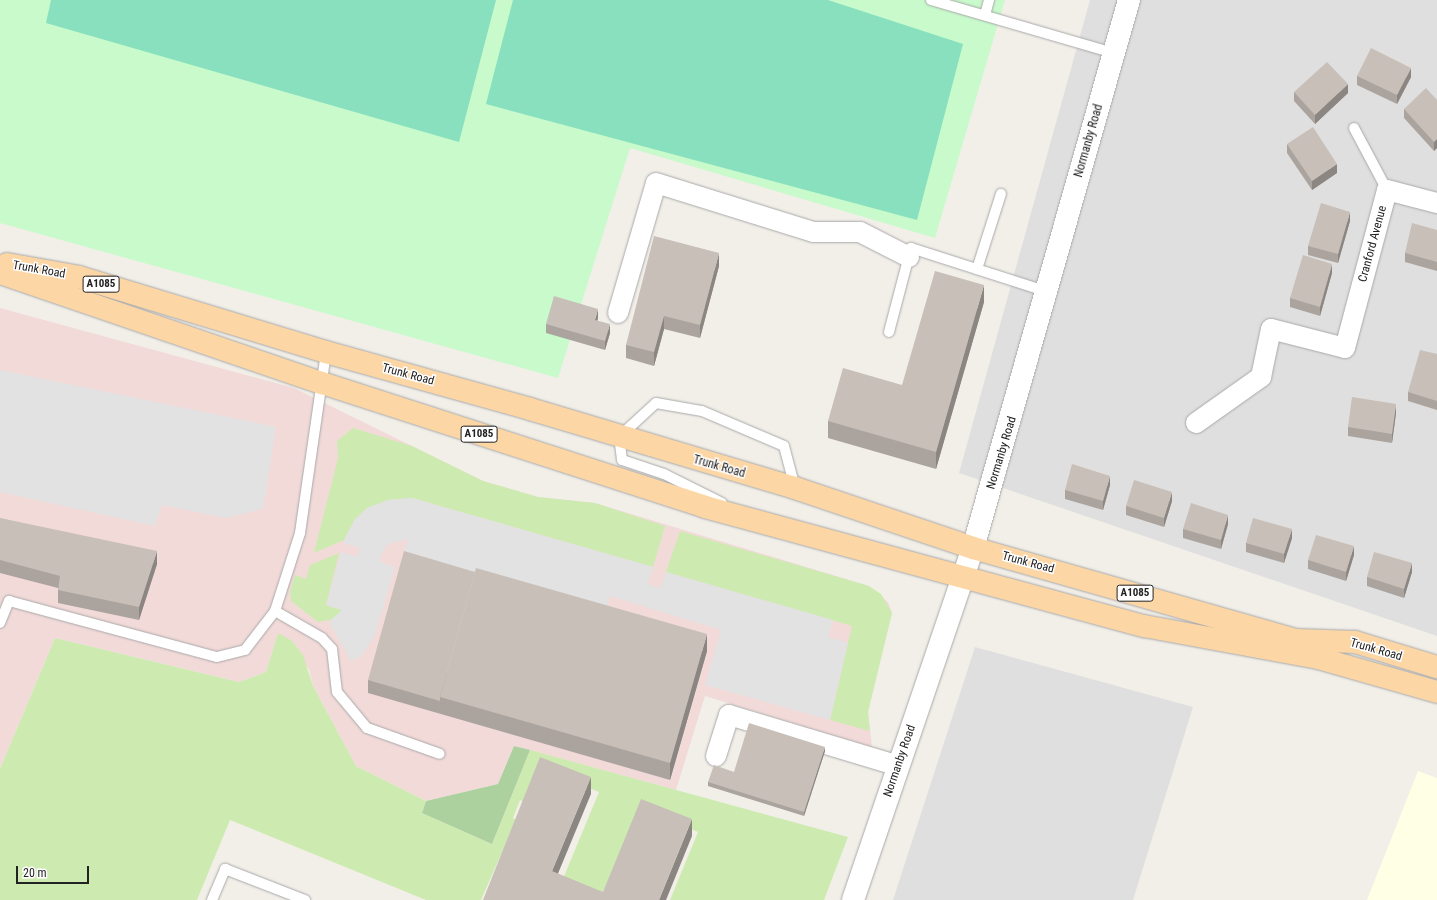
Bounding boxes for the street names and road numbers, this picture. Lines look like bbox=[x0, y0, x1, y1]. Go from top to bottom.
street label: Normanby Road bbox=[1072, 103, 1106, 179]
street label: Cranford Avenue bbox=[1356, 204, 1390, 284]
street label: Trunk Road bbox=[11, 258, 67, 282]
road number: A1085 bbox=[82, 275, 120, 293]
street label: Trunk Road bbox=[380, 361, 436, 389]
street label: Normanby Road bbox=[984, 415, 1020, 491]
road number: A1085 bbox=[460, 425, 498, 443]
street label: Trunk Road bbox=[691, 453, 747, 481]
street label: Trunk Road bbox=[1000, 549, 1056, 577]
road number: A1085 bbox=[1116, 584, 1154, 602]
street label: Trunk Road bbox=[1348, 636, 1404, 664]
street label: Normanby Road bbox=[881, 723, 919, 799]

